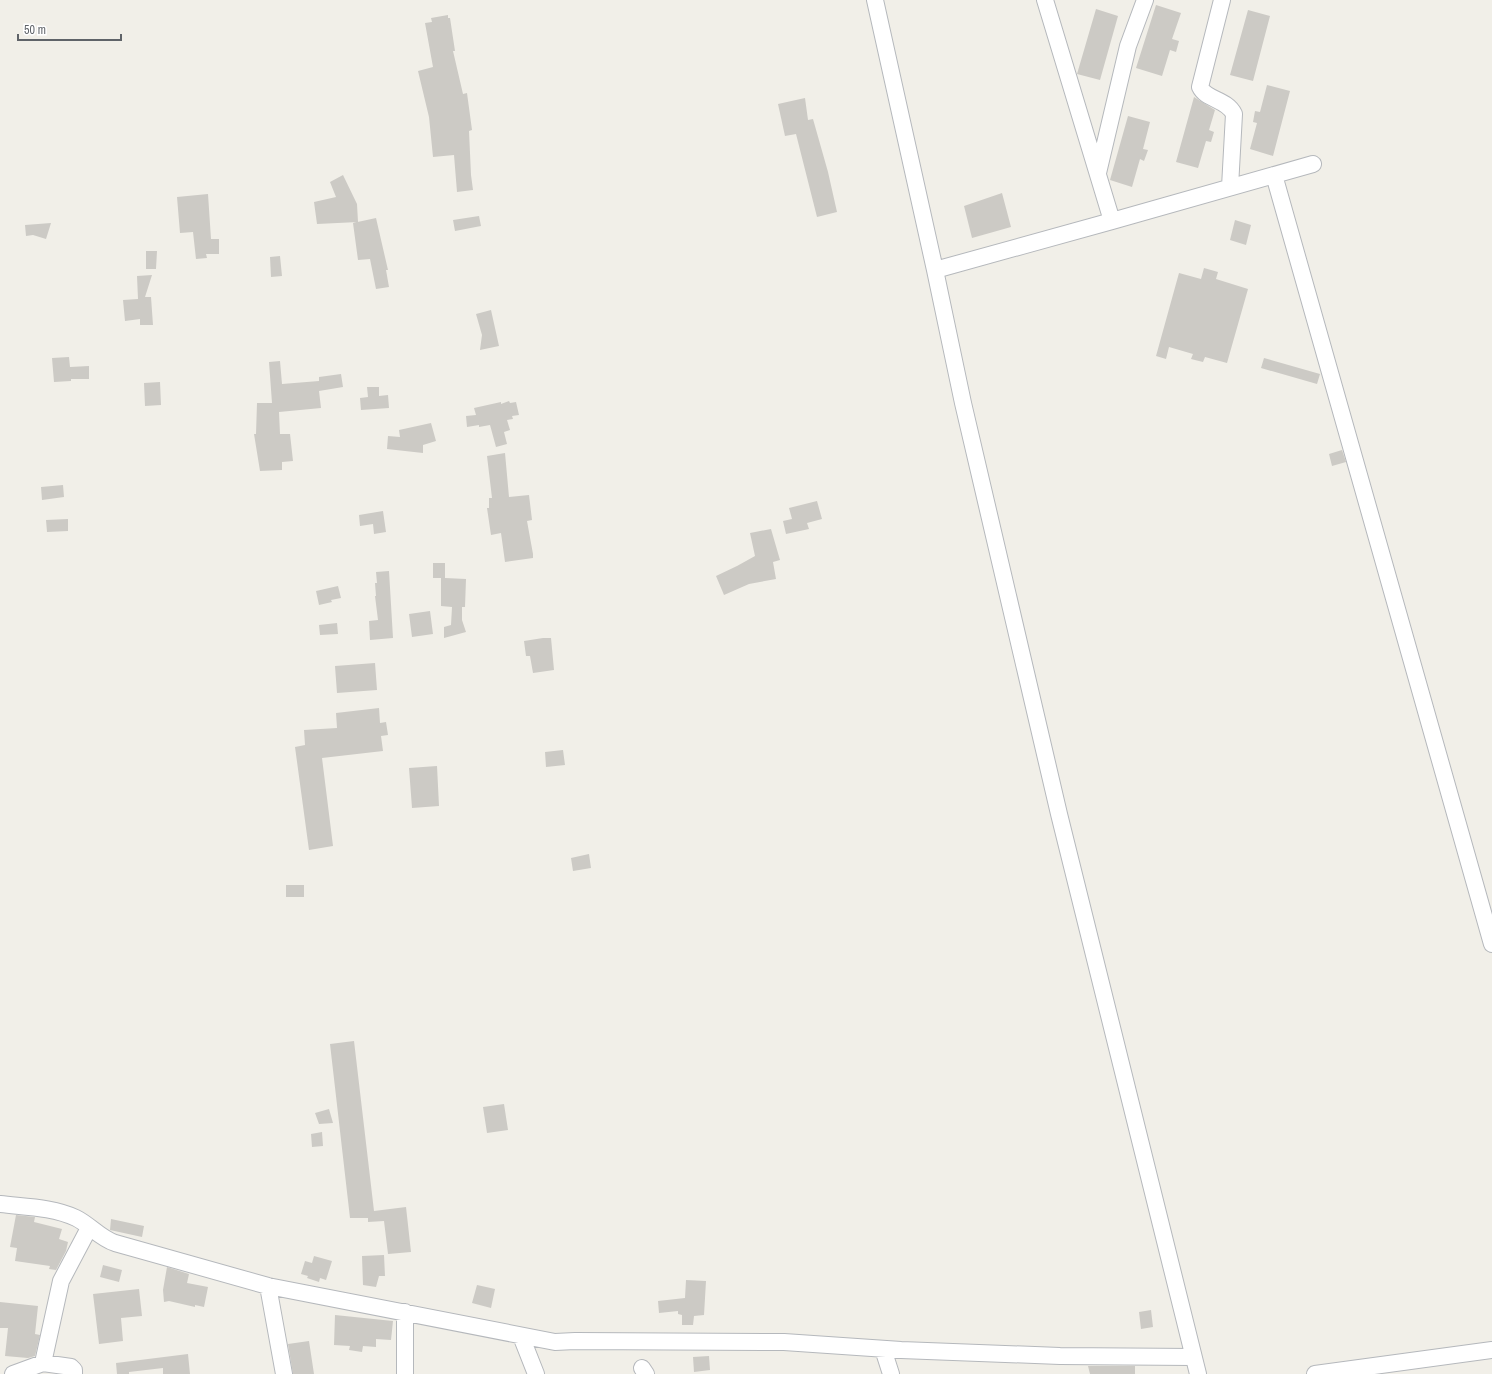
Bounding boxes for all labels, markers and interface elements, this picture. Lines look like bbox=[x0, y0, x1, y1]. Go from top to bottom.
scale bar bbox=[18, 16, 121, 42]
text: 50 m bbox=[24, 22, 46, 38]

